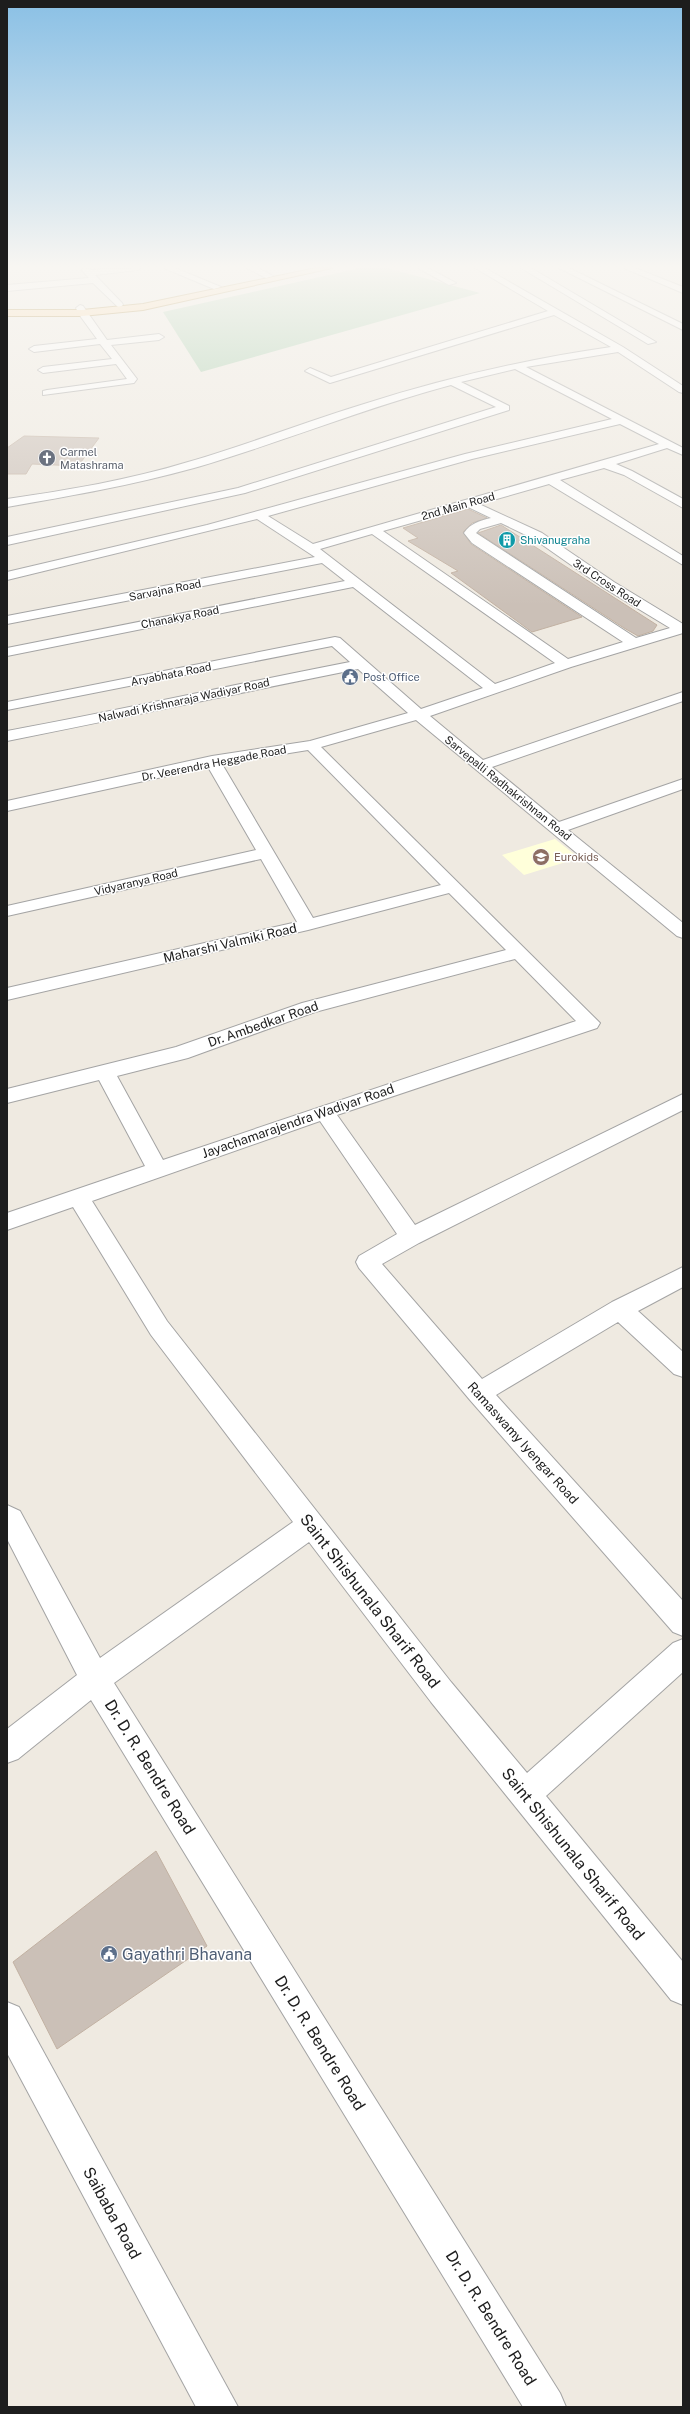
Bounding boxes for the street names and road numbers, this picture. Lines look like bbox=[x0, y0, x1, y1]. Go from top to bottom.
street label: 2nd Main Road bbox=[420, 490, 496, 522]
street label: 3rd Cross Road bbox=[571, 557, 643, 609]
street label: Sarvajna Road bbox=[128, 577, 202, 603]
street label: Chanakya Road bbox=[140, 604, 220, 630]
street label: Aryabhata Road bbox=[130, 660, 212, 688]
street label: Nalwadi Krishnaraja Wadiyar Road bbox=[97, 676, 271, 724]
street label: Sarvepalli Radhakrishnan Road bbox=[442, 733, 574, 843]
street label: Dr. Veerendra Heggade Road bbox=[141, 743, 287, 783]
street label: Vidyaranya Road bbox=[93, 867, 179, 897]
street label: Maharshi Valmiki Road bbox=[162, 920, 298, 966]
street label: Dr. Ambedkar Road bbox=[206, 998, 320, 1050]
street label: Jayachamarajendra Wadiyar Road bbox=[200, 1081, 396, 1161]
street label: Ramaswamy Iyengar Road bbox=[464, 1379, 582, 1507]
street label: Saint Shishunala Sharif Road bbox=[296, 1510, 444, 1692]
street label: Dr. D. R. Bendre Road bbox=[101, 1696, 199, 1838]
street label: Saint Shishunala Sharif Road bbox=[498, 1764, 648, 1944]
street label: Dr. D. R. Bendre Road bbox=[271, 1972, 369, 2114]
street label: Saibaba Road bbox=[79, 2164, 145, 2262]
street label: Dr. D. R. Bendre Road bbox=[442, 2247, 540, 2389]

